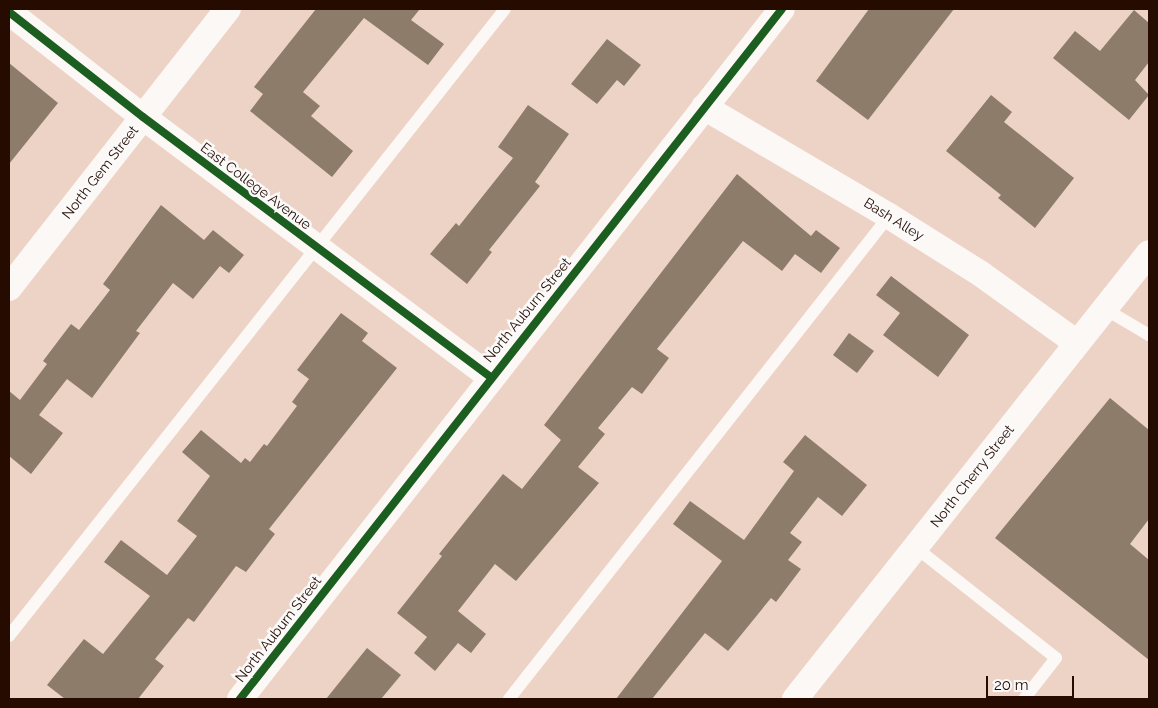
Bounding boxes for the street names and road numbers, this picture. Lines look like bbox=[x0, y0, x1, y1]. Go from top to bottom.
street label: North Gem Street bbox=[58, 122, 142, 222]
street label: East College Avenue bbox=[197, 139, 315, 233]
street label: Bash Alley bbox=[861, 194, 927, 244]
street label: North Auburn Street bbox=[479, 254, 575, 366]
street label: North Cherry Street bbox=[927, 421, 1017, 531]
street label: North Auburn Street bbox=[231, 572, 325, 686]

